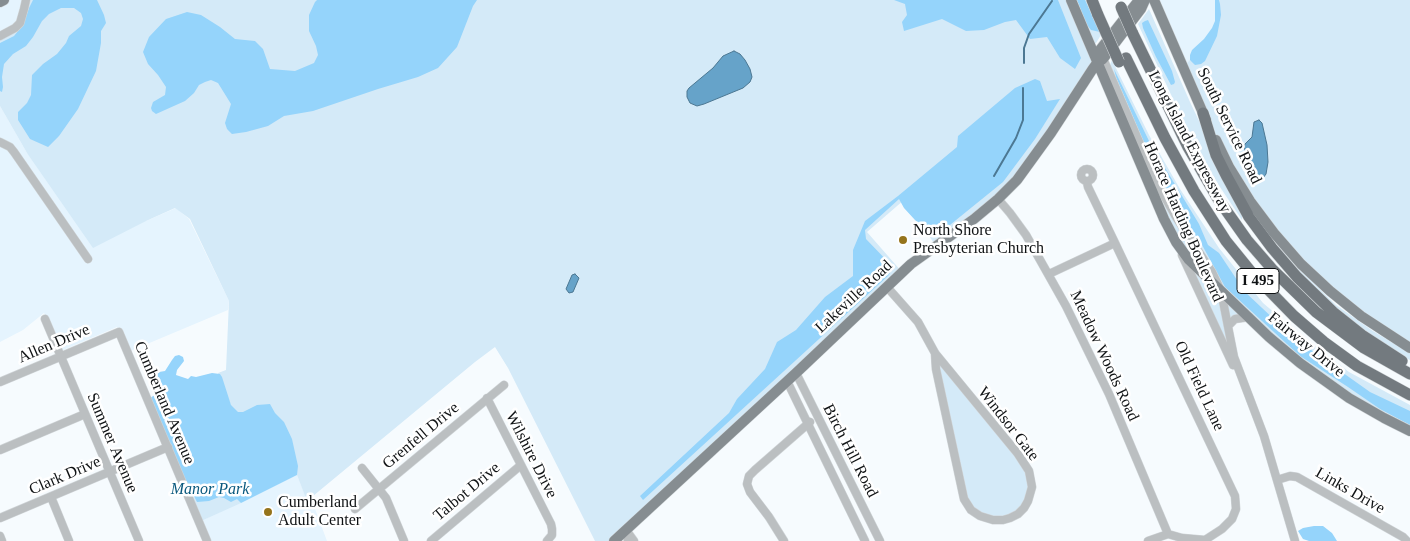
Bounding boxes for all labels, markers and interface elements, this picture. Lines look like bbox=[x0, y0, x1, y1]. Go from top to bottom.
street label: South Service Road bbox=[1193, 65, 1265, 187]
street label: Long Island Expressway bbox=[1143, 68, 1235, 216]
street label: Horace Harding Boulevard bbox=[1139, 139, 1227, 305]
place label: North Shore Presbyterian Church bbox=[913, 221, 1044, 259]
marker: North Shore Presbyterian Church bbox=[897, 234, 909, 246]
street label: Lakeville Road bbox=[812, 256, 896, 338]
road number: I 495 bbox=[1237, 268, 1279, 294]
street label: Meadow Woods Road bbox=[1065, 288, 1143, 424]
street label: Fairway Drive bbox=[1264, 308, 1348, 382]
street label: Allen Drive bbox=[15, 320, 93, 368]
street label: Old Field Lane bbox=[1170, 338, 1228, 434]
street label: Cumberland Avenue bbox=[129, 339, 199, 467]
street label: Windsor Gate bbox=[973, 383, 1043, 465]
street label: Summer Avenue bbox=[82, 390, 142, 496]
street label: Grenfell Drive bbox=[379, 399, 463, 473]
street label: Birch Hill Road bbox=[818, 401, 882, 501]
street label: Wilshire Drive bbox=[501, 408, 561, 502]
street label: Clark Drive bbox=[26, 452, 104, 500]
street label: Talbot Drive bbox=[430, 459, 504, 525]
street label: Links Drive bbox=[1312, 463, 1388, 519]
park label: Manor Park bbox=[171, 480, 249, 500]
place label: Cumberland Adult Center bbox=[278, 493, 361, 531]
marker: Cumberland Adult Center bbox=[262, 506, 274, 518]

